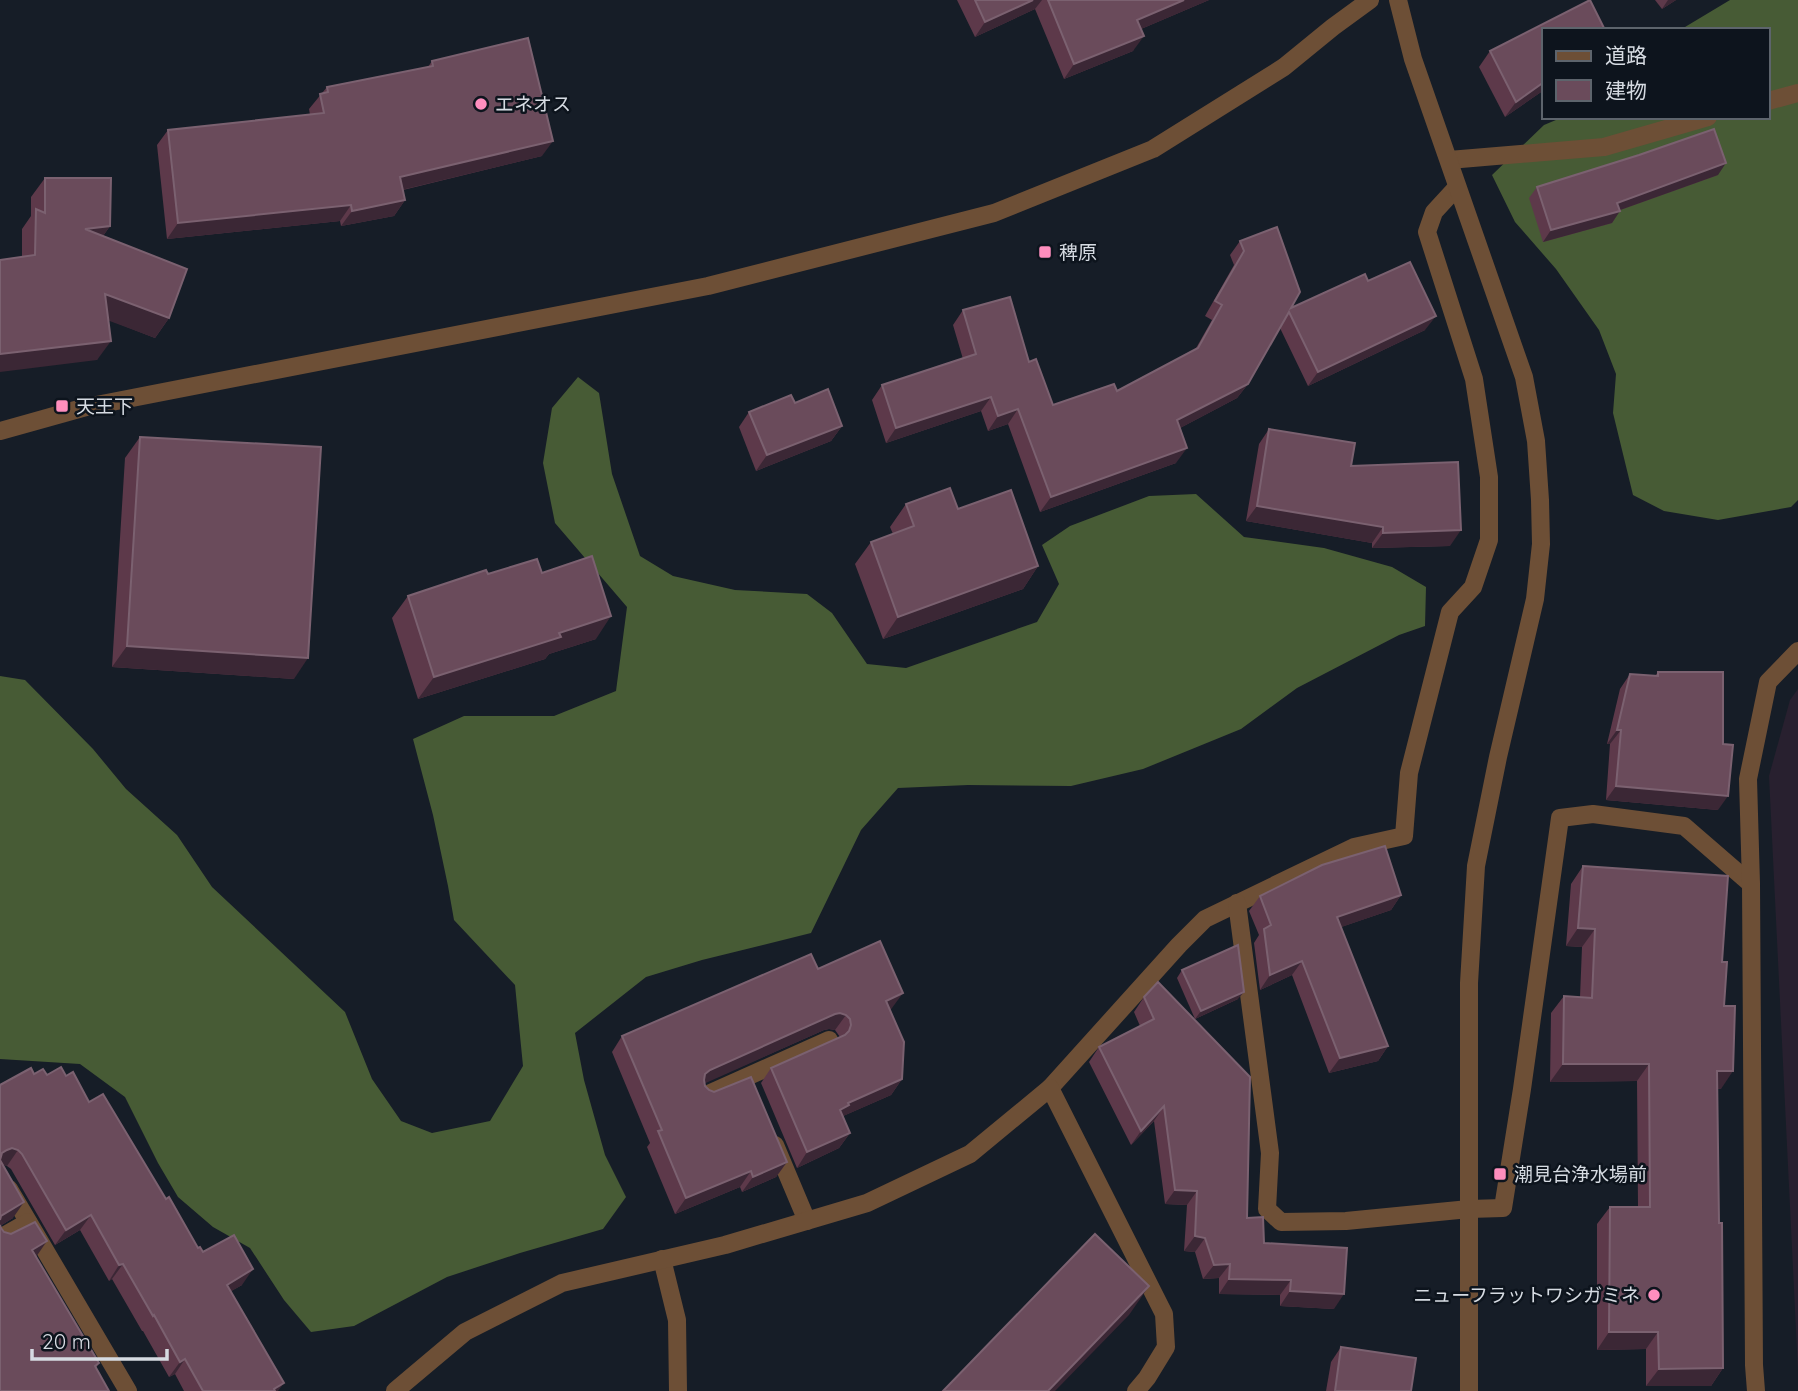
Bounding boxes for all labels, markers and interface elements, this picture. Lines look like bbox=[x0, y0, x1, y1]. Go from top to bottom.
legend bbox=[1542, 28, 1770, 119]
text: 道路 bbox=[1605, 42, 1647, 68]
text: 建物 bbox=[1605, 77, 1647, 103]
place label: エネオス bbox=[495, 92, 571, 116]
marker: エネオス bbox=[473, 96, 489, 112]
place label: 稗原 bbox=[1059, 240, 1097, 264]
marker: 稗原 bbox=[1037, 244, 1053, 260]
place label: 天王下 bbox=[76, 394, 133, 418]
marker: 天王下 bbox=[54, 398, 70, 414]
place label: 潮見台浄水場前 bbox=[1514, 1162, 1647, 1186]
marker: 潮見台浄水場前 bbox=[1492, 1166, 1508, 1182]
place label: ニューフラットワシガミネ bbox=[1413, 1283, 1640, 1307]
marker: ニューフラットワシガミネ bbox=[1646, 1287, 1662, 1303]
scale bar bbox=[32, 1318, 166, 1362]
text: 20 m bbox=[42, 1328, 91, 1354]

